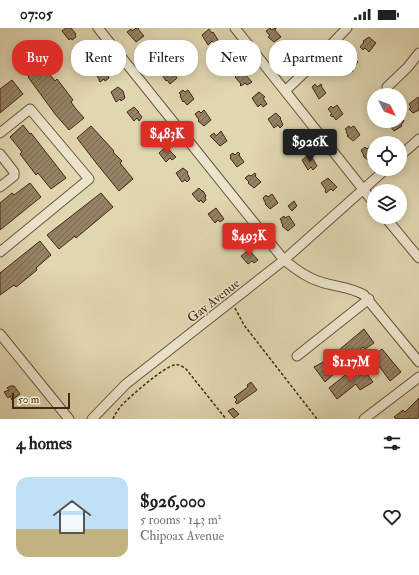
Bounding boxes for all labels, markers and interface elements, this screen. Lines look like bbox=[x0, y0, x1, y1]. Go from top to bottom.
text: 07:05 bbox=[20, 5, 53, 24]
chip: Buy bbox=[12, 40, 63, 76]
chip: Rent bbox=[71, 40, 126, 76]
chip: Filters bbox=[134, 40, 198, 76]
chip: New bbox=[206, 40, 261, 76]
chip: Apartment bbox=[269, 40, 357, 76]
north arrow bbox=[367, 88, 407, 128]
map controls bbox=[367, 88, 407, 224]
pin: $483K bbox=[139, 121, 195, 155]
text: $483K bbox=[150, 126, 184, 142]
pin: $926K bbox=[282, 129, 338, 163]
text: $926K bbox=[292, 134, 328, 150]
button: locate bbox=[367, 136, 407, 176]
button: layers bbox=[367, 184, 407, 224]
pin: $493K bbox=[221, 223, 277, 257]
text: $493K bbox=[231, 228, 267, 244]
street label: Gay Avenue bbox=[184, 275, 244, 327]
pin: $1.17M bbox=[318, 349, 384, 383]
text: $1.17M bbox=[332, 354, 370, 370]
scale bar bbox=[12, 391, 70, 410]
text: 50 m bbox=[18, 393, 39, 406]
icon: filters bbox=[381, 432, 403, 454]
text: 4 homes bbox=[16, 433, 72, 454]
text: $926,000 bbox=[140, 491, 206, 512]
icon: home bbox=[48, 493, 96, 541]
icon: heart bbox=[381, 506, 403, 528]
text: 5 rooms · 143 m² bbox=[140, 512, 221, 528]
text: Chipoax Avenue bbox=[140, 528, 224, 544]

